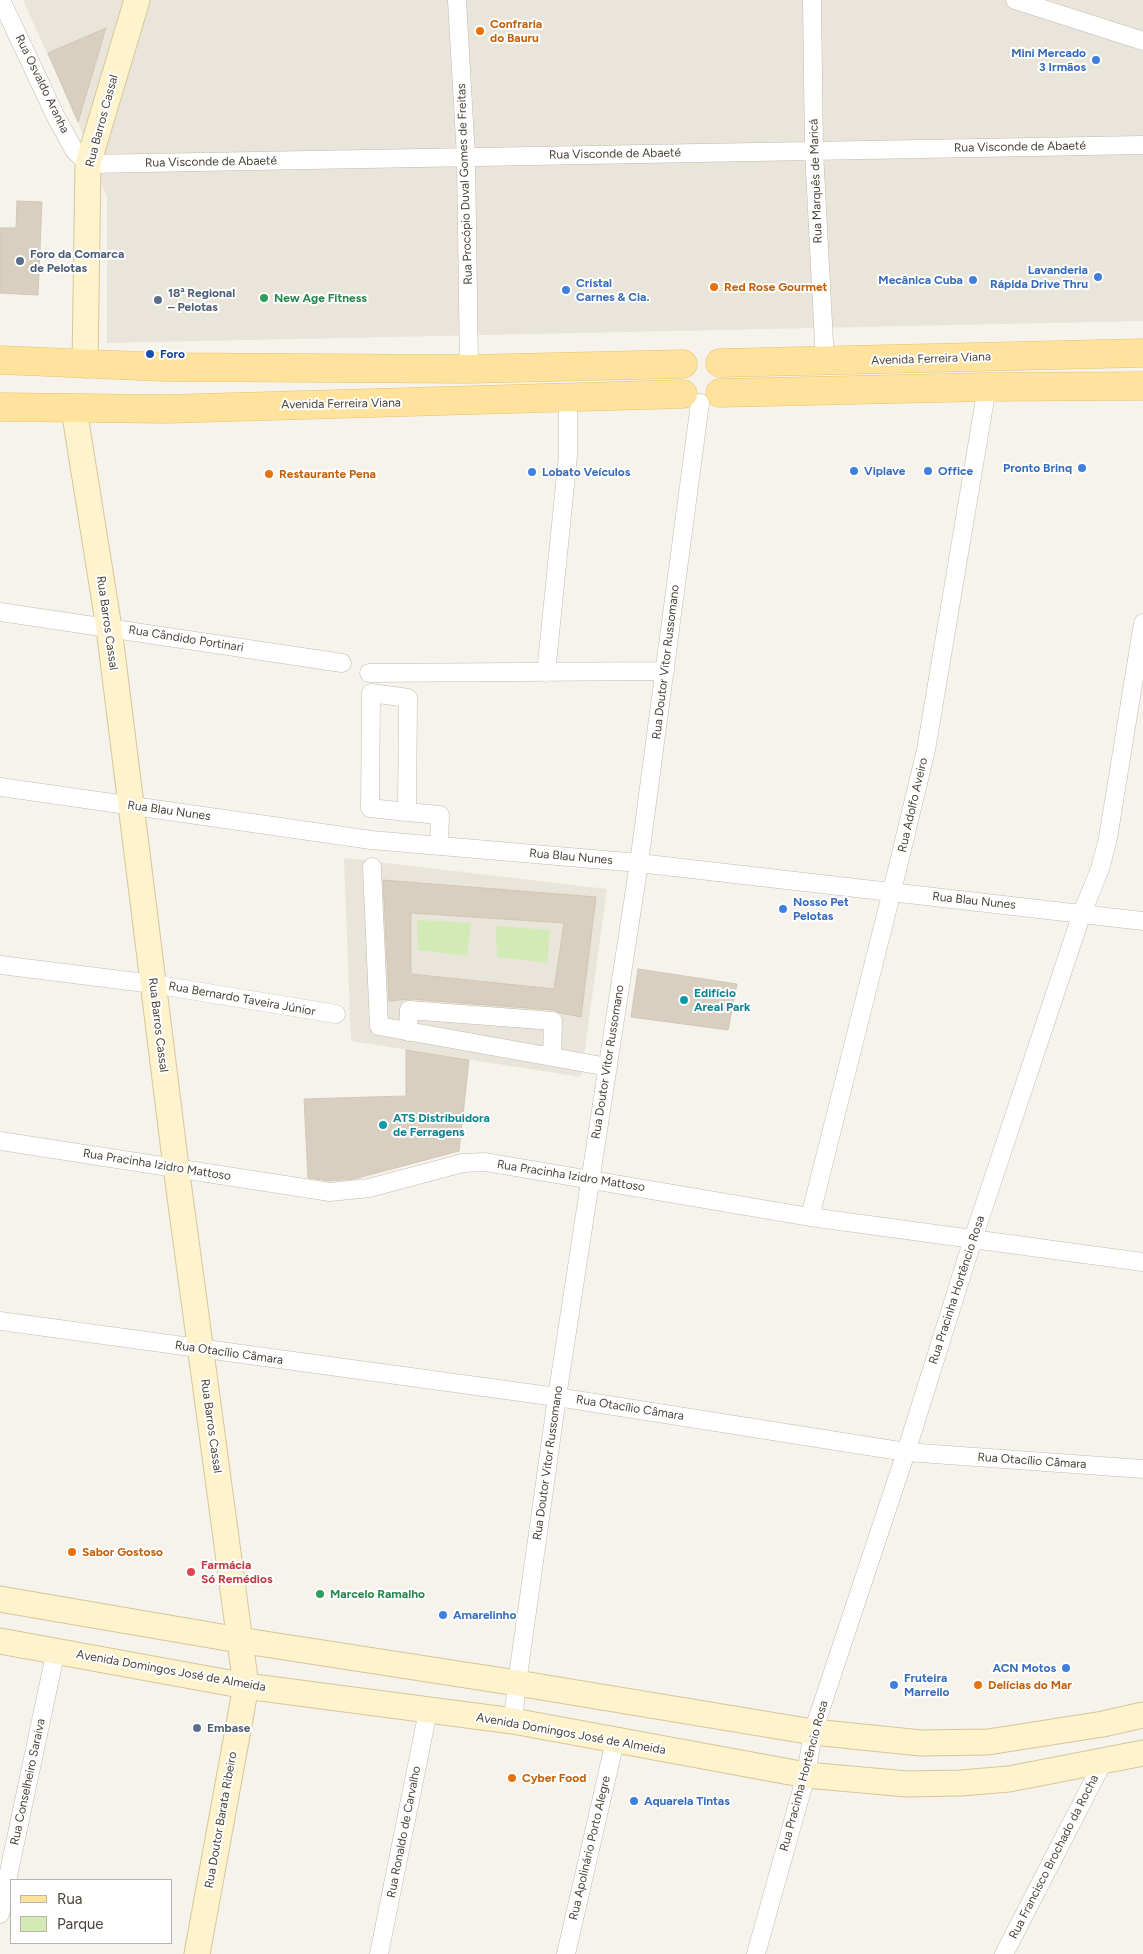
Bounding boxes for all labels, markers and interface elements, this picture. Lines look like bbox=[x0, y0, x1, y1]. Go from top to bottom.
place label: Confraria do Bauru bbox=[490, 17, 542, 45]
marker: Confraria do Bauru bbox=[474, 25, 486, 37]
street label: Rua Osvaldo Aranha bbox=[12, 32, 72, 136]
place label: Mini Mercado 3 Irmãos bbox=[1011, 46, 1086, 74]
marker: Mini Mercado 3 Irmãos bbox=[1090, 54, 1102, 66]
street label: Rua Barros Cassal bbox=[83, 73, 121, 169]
street label: Rua Procópio Duval Gomes de Freitas bbox=[454, 83, 476, 285]
street label: Rua Marquês de Maricá bbox=[807, 118, 825, 244]
street label: Rua Visconde de Abaeté bbox=[954, 139, 1086, 155]
street label: Rua Visconde de Abaeté bbox=[549, 146, 681, 162]
street label: Rua Visconde de Abaeté bbox=[145, 154, 277, 170]
place label: Foro da Comarca de Pelotas bbox=[30, 247, 124, 275]
marker: Foro da Comarca de Pelotas bbox=[14, 255, 26, 267]
place label: Lavanderia Rápida Drive Thru bbox=[990, 263, 1088, 291]
marker: Lavanderia Rápida Drive Thru bbox=[1092, 271, 1104, 283]
place label: Mecânica Cuba bbox=[878, 273, 963, 287]
marker: Mecânica Cuba bbox=[967, 274, 979, 286]
place label: Cristal Carnes & Cia. bbox=[576, 276, 649, 304]
place label: Red Rose Gourmet bbox=[724, 280, 827, 294]
marker: Red Rose Gourmet bbox=[708, 281, 720, 293]
marker: Cristal Carnes & Cia. bbox=[560, 284, 572, 296]
place label: 18ª Regional – Pelotas bbox=[168, 286, 235, 314]
place label: New Age Fitness bbox=[274, 291, 367, 305]
marker: New Age Fitness bbox=[258, 292, 270, 304]
marker: 18ª Regional – Pelotas bbox=[152, 294, 164, 306]
place label: Foro bbox=[160, 347, 185, 361]
marker: Foro bbox=[144, 348, 156, 360]
street label: Avenida Ferreira Viana bbox=[871, 350, 991, 368]
street label: Avenida Ferreira Viana bbox=[281, 396, 401, 412]
place label: Pronto Brinq bbox=[1003, 461, 1072, 475]
marker: Pronto Brinq bbox=[1076, 462, 1088, 474]
place label: Viplave bbox=[864, 464, 905, 478]
place label: Office bbox=[938, 464, 973, 478]
place label: Lobato Veículos bbox=[542, 465, 630, 479]
marker: Viplave bbox=[848, 465, 860, 477]
marker: Office bbox=[922, 465, 934, 477]
marker: Lobato Veículos bbox=[526, 466, 538, 478]
place label: Restaurante Pena bbox=[279, 467, 376, 481]
marker: Restaurante Pena bbox=[263, 468, 275, 480]
street label: Rua Barros Cassal bbox=[93, 575, 121, 671]
street label: Rua Doutor Vitor Russomano bbox=[649, 584, 683, 740]
street label: Rua Cândido Portinari bbox=[127, 623, 245, 655]
street label: Rua Adolfo Aveiro bbox=[895, 756, 931, 854]
street label: Rua Blau Nunes bbox=[126, 798, 212, 824]
street label: Rua Blau Nunes bbox=[529, 846, 613, 868]
street label: Rua Blau Nunes bbox=[932, 889, 1016, 913]
place label: Nosso Pet Pelotas bbox=[793, 895, 849, 923]
marker: Nosso Pet Pelotas bbox=[777, 903, 789, 915]
street label: Rua Barros Cassal bbox=[145, 977, 171, 1073]
street label: Rua Bernardo Taveira Júnior bbox=[167, 979, 317, 1019]
street label: Rua Doutor Vitor Russomano bbox=[589, 984, 627, 1140]
place label: Edifício Areal Park bbox=[694, 986, 750, 1014]
marker: Edifício Areal Park bbox=[678, 994, 690, 1006]
place label: ATS Distribuidora de Ferragens bbox=[393, 1111, 490, 1139]
marker: ATS Distribuidora de Ferragens bbox=[377, 1119, 389, 1131]
street label: Rua Pracinha Izidro Mattoso bbox=[82, 1146, 232, 1184]
street label: Rua Pracinha Izidro Mattoso bbox=[496, 1157, 646, 1195]
street label: Rua Pracinha Hortêncio Rosa bbox=[926, 1214, 988, 1366]
street label: Rua Otacílio Câmara bbox=[174, 1338, 284, 1368]
street label: Rua Barros Cassal bbox=[197, 1378, 225, 1474]
street label: Rua Doutor Vitor Russomano bbox=[530, 1385, 566, 1541]
street label: Rua Otacílio Câmara bbox=[575, 1392, 685, 1424]
street label: Rua Otacílio Câmara bbox=[977, 1450, 1087, 1472]
place label: Sabor Gostoso bbox=[82, 1545, 163, 1559]
marker: Sabor Gostoso bbox=[66, 1546, 78, 1558]
place label: Farmácia Só Remédios bbox=[201, 1558, 272, 1586]
marker: Farmácia Só Remédios bbox=[185, 1566, 197, 1578]
place label: Marcelo Ramalho bbox=[330, 1587, 425, 1601]
marker: Marcelo Ramalho bbox=[314, 1588, 326, 1600]
place label: Amarelinho bbox=[453, 1608, 516, 1622]
marker: Amarelinho bbox=[437, 1609, 449, 1621]
street label: Avenida Domingos José de Almeida bbox=[75, 1647, 267, 1695]
place label: ACN Motos bbox=[992, 1661, 1056, 1675]
marker: ACN Motos bbox=[1060, 1662, 1072, 1674]
place label: Fruteira Marreilo bbox=[904, 1671, 949, 1699]
place label: Delícias do Mar bbox=[988, 1678, 1072, 1692]
marker: Fruteira Marreilo bbox=[888, 1679, 900, 1691]
marker: Delícias do Mar bbox=[972, 1679, 984, 1691]
street label: Rua Pracinha Hortêncio Rosa bbox=[777, 1699, 831, 1853]
street label: Avenida Domingos José de Almeida bbox=[475, 1710, 667, 1758]
street label: Rua Conselheiro Saraiva bbox=[8, 1717, 48, 1847]
place label: Embase bbox=[207, 1721, 250, 1735]
marker: Embase bbox=[191, 1722, 203, 1734]
street label: Rua Doutor Barata Ribeiro bbox=[202, 1751, 240, 1889]
street label: Rua Ronaldo de Carvalho bbox=[384, 1765, 424, 1899]
place label: Cyber Food bbox=[522, 1771, 586, 1785]
marker: Cyber Food bbox=[506, 1772, 518, 1784]
street label: Rua Francisco Brochado da Rocha bbox=[1006, 1772, 1102, 1942]
street label: Rua Apolinário Porto Alegre bbox=[566, 1774, 614, 1922]
place label: Aquarela Tintas bbox=[644, 1794, 730, 1808]
marker: Aquarela Tintas bbox=[628, 1795, 640, 1807]
legend bbox=[10, 1879, 172, 1944]
text: Rua bbox=[57, 1890, 82, 1908]
text: Parque bbox=[57, 1915, 104, 1933]

